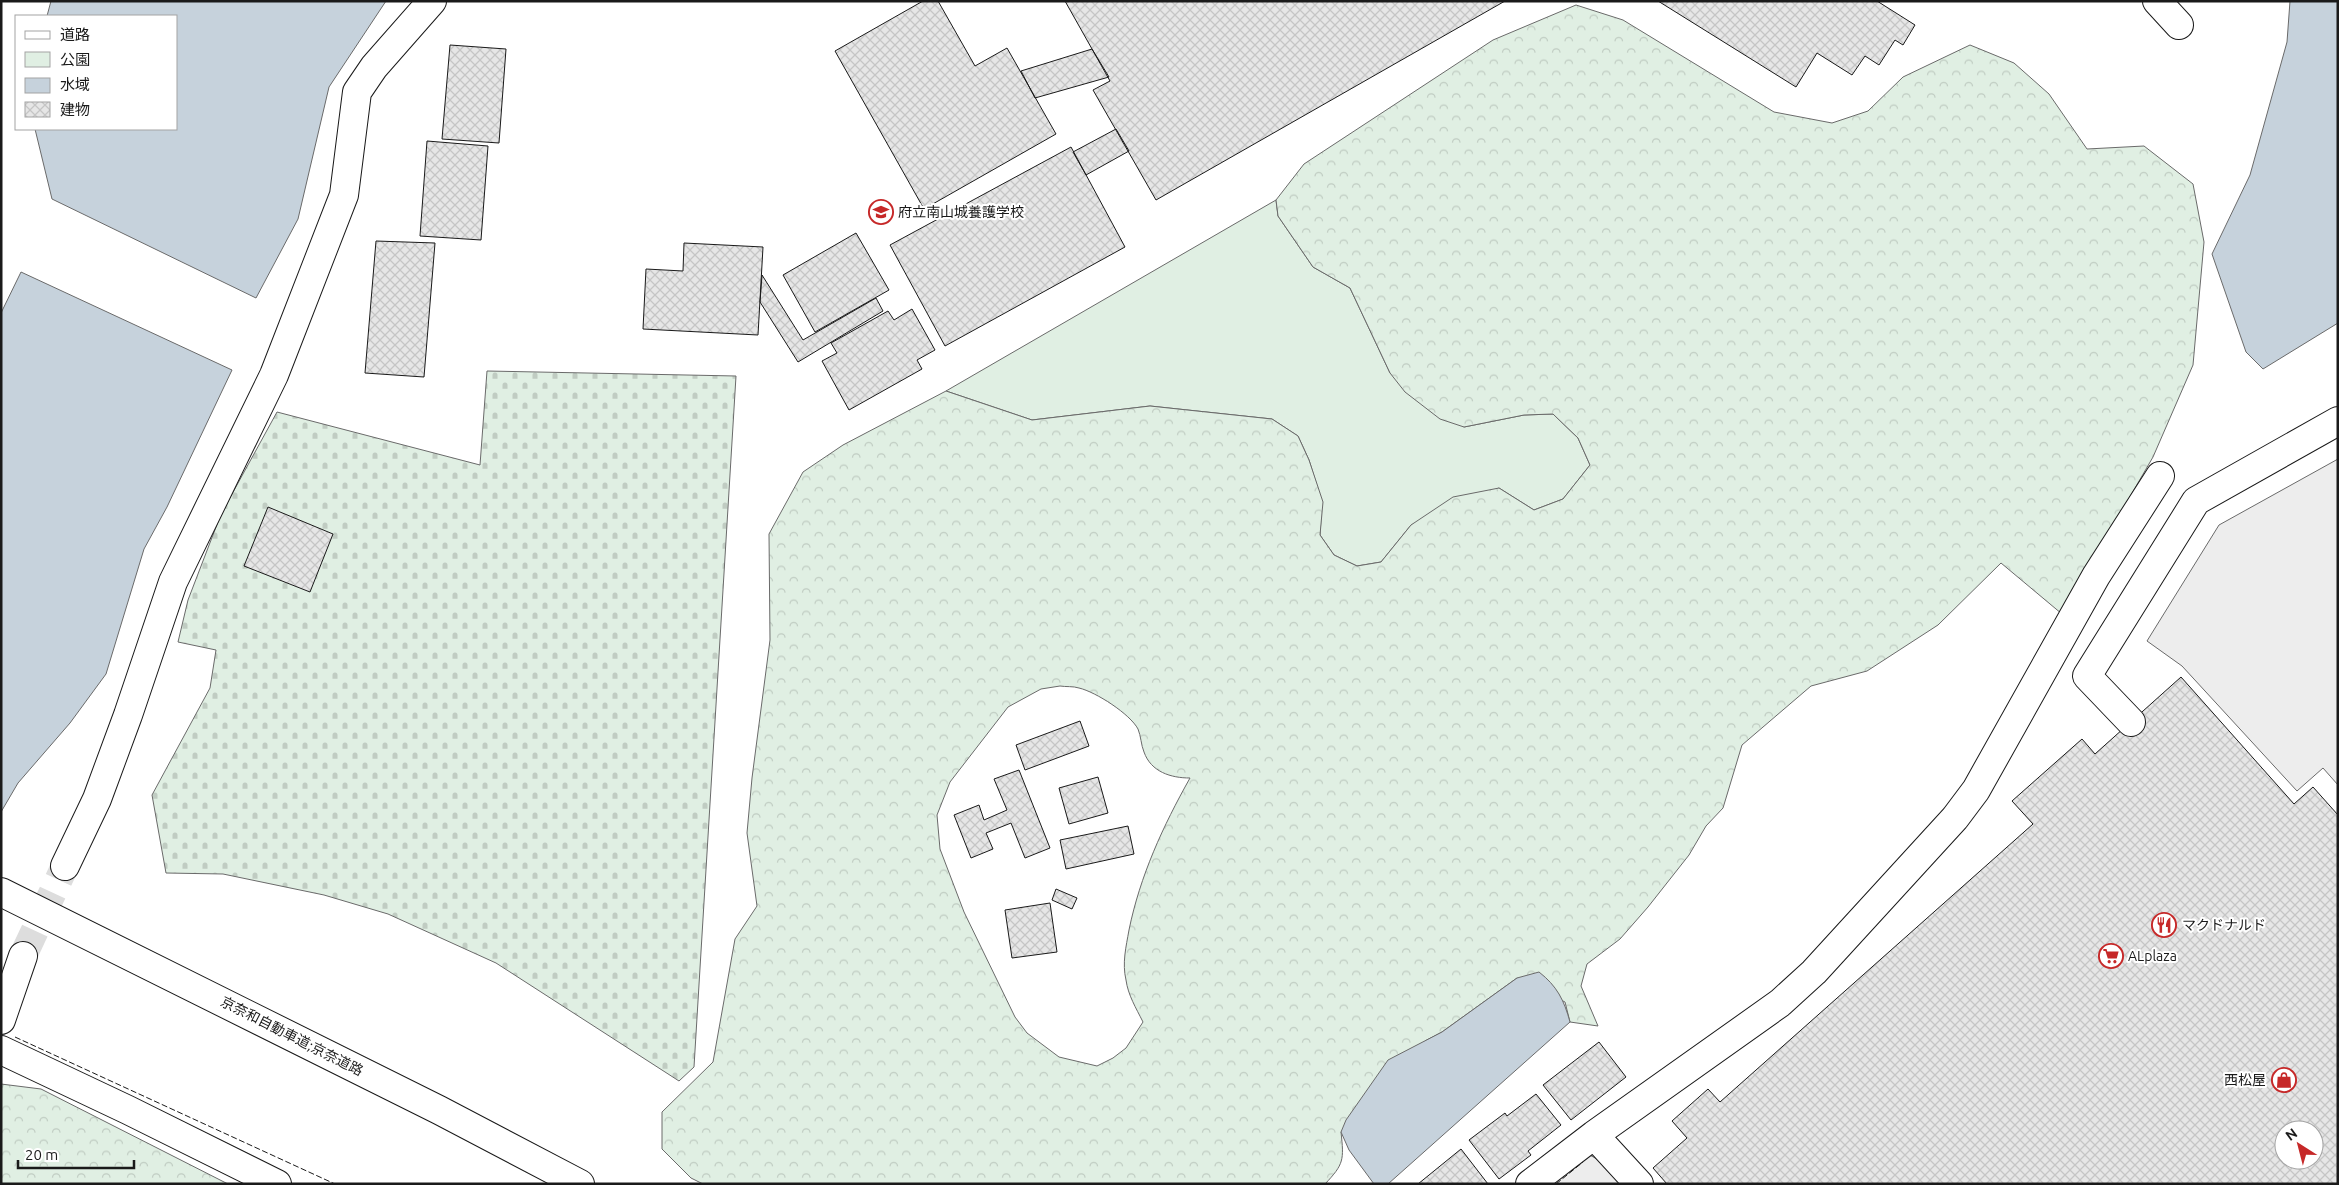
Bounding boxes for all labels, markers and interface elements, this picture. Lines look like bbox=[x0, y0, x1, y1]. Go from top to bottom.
legend bbox=[15, 15, 178, 130]
text: 道路 bbox=[60, 26, 90, 43]
text: 公園 bbox=[60, 51, 90, 68]
text: 水域 bbox=[60, 76, 90, 93]
text: 建物 bbox=[60, 101, 90, 118]
school or university icon: 府立南山城養護学校 bbox=[868, 199, 894, 225]
place label: 府立南山城養護学校 bbox=[898, 204, 1024, 220]
restaurant icon: マクドナルド bbox=[2151, 912, 2177, 938]
place label: マクドナルド bbox=[2182, 917, 2266, 933]
supermarket icon: ALplaza bbox=[2098, 943, 2124, 969]
place label: ALplaza bbox=[2128, 948, 2177, 964]
street label: 京奈和自動車道;京奈道路 bbox=[218, 993, 366, 1079]
shop icon: 西松屋 bbox=[2271, 1067, 2297, 1093]
place label: 西松屋 bbox=[2224, 1072, 2266, 1088]
north arrow bbox=[2274, 1120, 2324, 1170]
text: N bbox=[2282, 1125, 2300, 1144]
scale bar bbox=[18, 1138, 134, 1170]
text: 20 m bbox=[25, 1146, 58, 1163]

